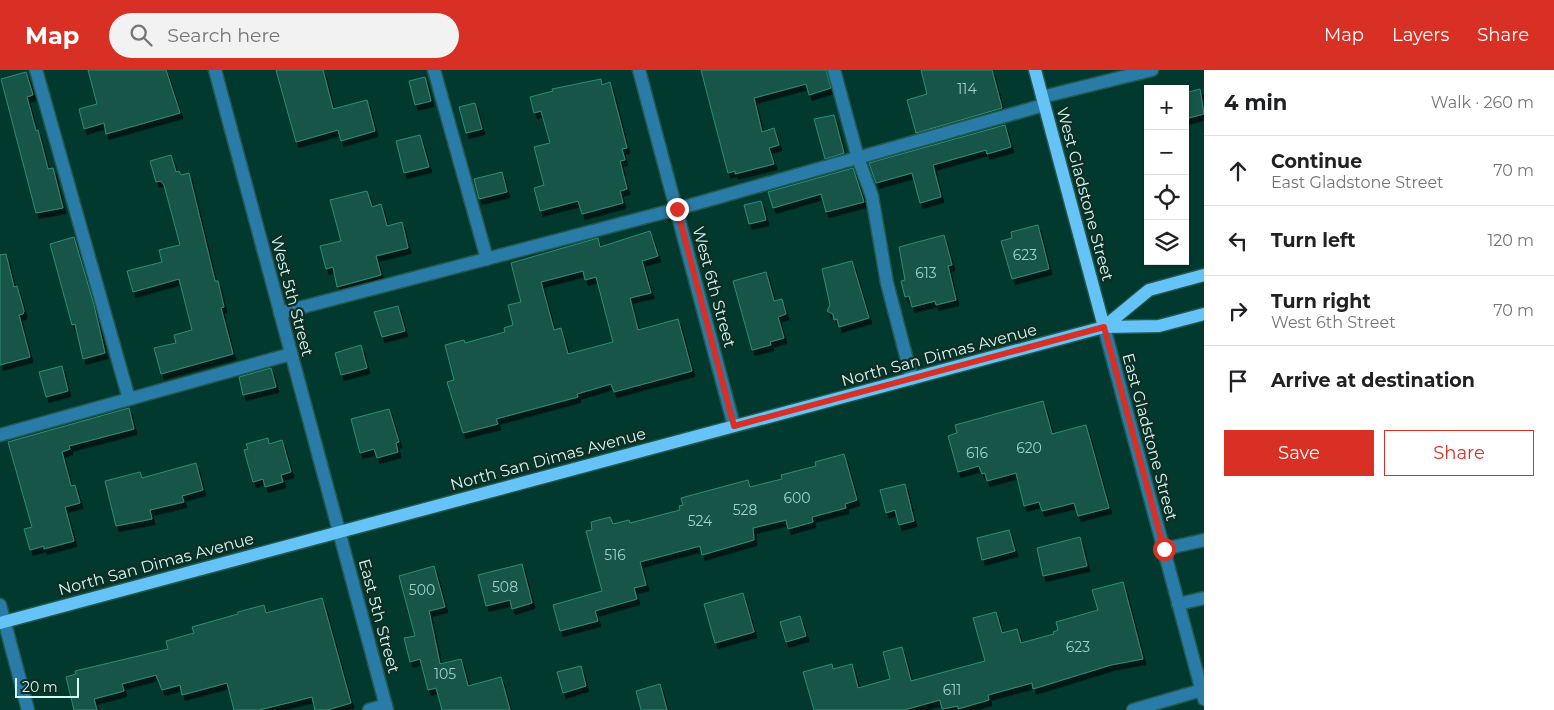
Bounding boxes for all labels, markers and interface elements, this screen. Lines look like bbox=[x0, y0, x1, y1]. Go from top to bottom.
search box bbox=[109, 13, 459, 58]
text: Map bbox=[25, 21, 79, 50]
icon: search bbox=[127, 21, 155, 49]
text: Search here bbox=[167, 24, 280, 47]
text: Map bbox=[1324, 24, 1364, 46]
text: Layers bbox=[1392, 24, 1449, 46]
text: Share bbox=[1477, 24, 1529, 46]
house number: 114 bbox=[957, 80, 977, 98]
map controls bbox=[1144, 85, 1189, 265]
button: + bbox=[1144, 85, 1189, 130]
text: 4 min bbox=[1224, 90, 1287, 115]
text: Walk · 260 m bbox=[1431, 93, 1534, 112]
street label: West Gladstone Street bbox=[1053, 105, 1117, 283]
button: − bbox=[1144, 130, 1189, 175]
text: Continue bbox=[1271, 150, 1362, 173]
icon: ahead bbox=[1224, 157, 1252, 185]
text: 70 m bbox=[1493, 161, 1534, 180]
text: East Gladstone Street bbox=[1271, 173, 1444, 192]
button: locate bbox=[1144, 175, 1189, 220]
route end bbox=[666, 198, 689, 221]
button: layers bbox=[1144, 220, 1189, 265]
street label: West 6th Street bbox=[689, 224, 739, 350]
icon: left bbox=[1224, 227, 1252, 255]
text: Turn left bbox=[1271, 229, 1356, 252]
text: 120 m bbox=[1487, 231, 1534, 250]
street label: West 5th Street bbox=[267, 234, 317, 359]
house number: 623 bbox=[1013, 246, 1037, 264]
house number: 613 bbox=[915, 264, 937, 282]
text: Turn right bbox=[1271, 290, 1371, 313]
icon: right bbox=[1224, 297, 1252, 325]
text: 70 m bbox=[1493, 301, 1534, 320]
text: West 6th Street bbox=[1271, 313, 1396, 332]
street label: North San Dimas Avenue bbox=[839, 320, 1039, 390]
street label: East Gladstone Street bbox=[1118, 351, 1182, 523]
icon: arrive bbox=[1224, 367, 1252, 395]
text: Arrive at destination bbox=[1271, 369, 1475, 392]
street label: North San Dimas Avenue bbox=[448, 424, 648, 494]
button: Save bbox=[1224, 430, 1374, 476]
button: Share bbox=[1384, 430, 1534, 476]
house number: 620 bbox=[1016, 439, 1042, 457]
house number: 616 bbox=[966, 444, 989, 462]
house number: 600 bbox=[783, 489, 811, 507]
house number: 528 bbox=[733, 501, 757, 519]
house number: 524 bbox=[688, 512, 713, 530]
street label: North San Dimas Avenue bbox=[56, 529, 256, 599]
route start bbox=[1153, 538, 1176, 561]
house number: 516 bbox=[604, 546, 626, 564]
street label: East 5th Street bbox=[355, 557, 404, 676]
house number: 508 bbox=[492, 578, 518, 596]
house number: 500 bbox=[409, 581, 435, 599]
house number: 623 bbox=[1066, 638, 1090, 656]
house number: 105 bbox=[434, 665, 456, 683]
scale bar bbox=[15, 675, 79, 698]
text: 20 m bbox=[22, 678, 58, 696]
house number: 611 bbox=[943, 681, 961, 699]

